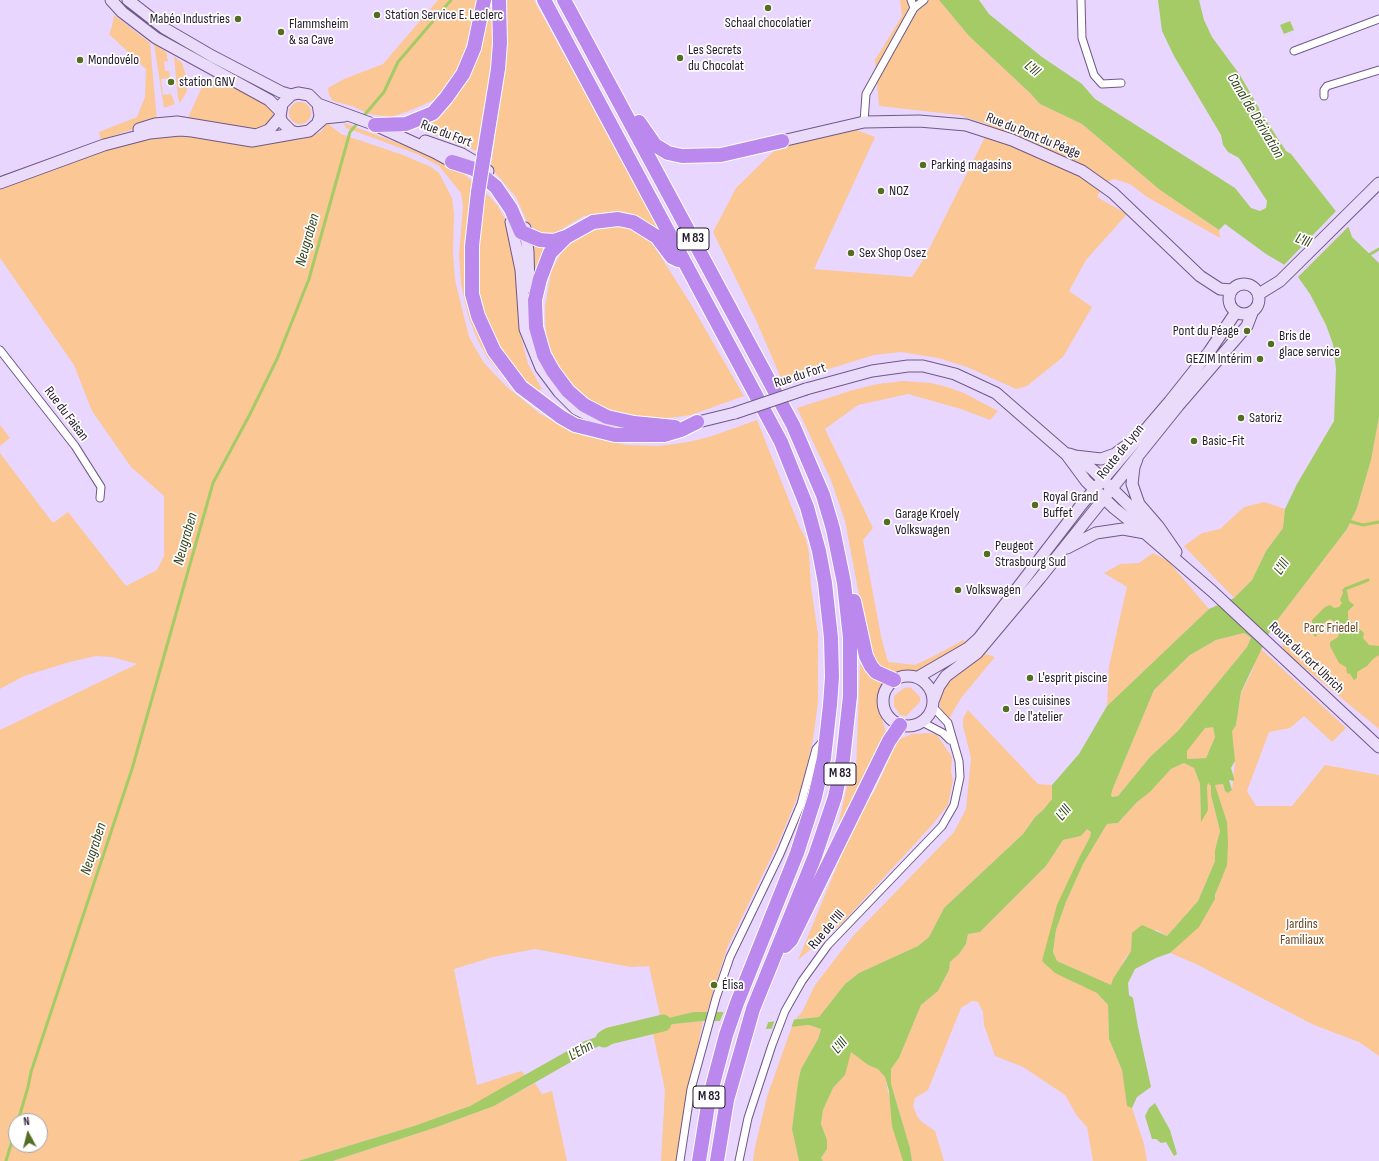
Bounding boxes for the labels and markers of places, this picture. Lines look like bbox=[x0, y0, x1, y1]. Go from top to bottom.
marker: Schaal chocolatier bbox=[763, 3, 773, 13]
place label: Station Service E. Leclerc bbox=[385, 7, 503, 23]
marker: Station Service E. Leclerc bbox=[372, 10, 382, 20]
place label: Mabéo Industries bbox=[150, 11, 230, 27]
marker: Mabéo Industries bbox=[233, 14, 243, 24]
place label: Schaal chocolatier bbox=[725, 15, 811, 31]
place label: Flammsheim & sa Cave bbox=[289, 16, 349, 48]
marker: Flammsheim & sa Cave bbox=[276, 27, 286, 37]
place label: Les Secrets du Chocolat bbox=[688, 42, 744, 74]
place label: Mondovélo bbox=[88, 52, 139, 68]
marker: Les Secrets du Chocolat bbox=[675, 53, 685, 63]
marker: Mondovélo bbox=[75, 55, 85, 65]
place label: station GNV bbox=[179, 74, 235, 90]
marker: station GNV bbox=[166, 77, 176, 87]
place label: Parking magasins bbox=[931, 157, 1012, 173]
marker: Parking magasins bbox=[918, 160, 928, 170]
place label: NOZ bbox=[889, 183, 909, 199]
marker: NOZ bbox=[876, 186, 886, 196]
place label: Sex Shop Osez bbox=[859, 245, 926, 261]
marker: Sex Shop Osez bbox=[846, 248, 856, 258]
place label: Pont du Péage bbox=[1173, 323, 1239, 339]
marker: Pont du Péage bbox=[1242, 326, 1252, 336]
place label: Bris de glace service bbox=[1279, 328, 1340, 360]
marker: Bris de glace service bbox=[1266, 339, 1276, 349]
place label: GEZIM Intérim bbox=[1186, 351, 1252, 367]
marker: GEZIM Intérim bbox=[1255, 354, 1265, 364]
place label: Satoriz bbox=[1249, 410, 1282, 426]
marker: Satoriz bbox=[1236, 413, 1246, 423]
place label: Basic-Fit bbox=[1202, 433, 1244, 449]
marker: Basic-Fit bbox=[1189, 436, 1199, 446]
place label: Royal Grand Buffet bbox=[1043, 489, 1098, 522]
marker: Royal Grand Buffet bbox=[1030, 500, 1040, 510]
place label: Garage Kroely Volkswagen bbox=[895, 506, 959, 538]
marker: Garage Kroely Volkswagen bbox=[882, 517, 892, 527]
place label: Peugeot Strasbourg Sud bbox=[995, 538, 1066, 570]
marker: Peugeot Strasbourg Sud bbox=[982, 549, 992, 559]
place label: Volkswagen bbox=[966, 582, 1021, 598]
marker: Volkswagen bbox=[953, 585, 963, 595]
place label: L'esprit piscine bbox=[1038, 670, 1107, 686]
marker: L'esprit piscine bbox=[1025, 673, 1035, 683]
place label: Les cuisines de l'atelier bbox=[1014, 693, 1070, 726]
marker: Les cuisines de l'atelier bbox=[1001, 704, 1011, 714]
place label: Élisa bbox=[722, 977, 744, 993]
marker: Élisa bbox=[709, 980, 719, 990]

